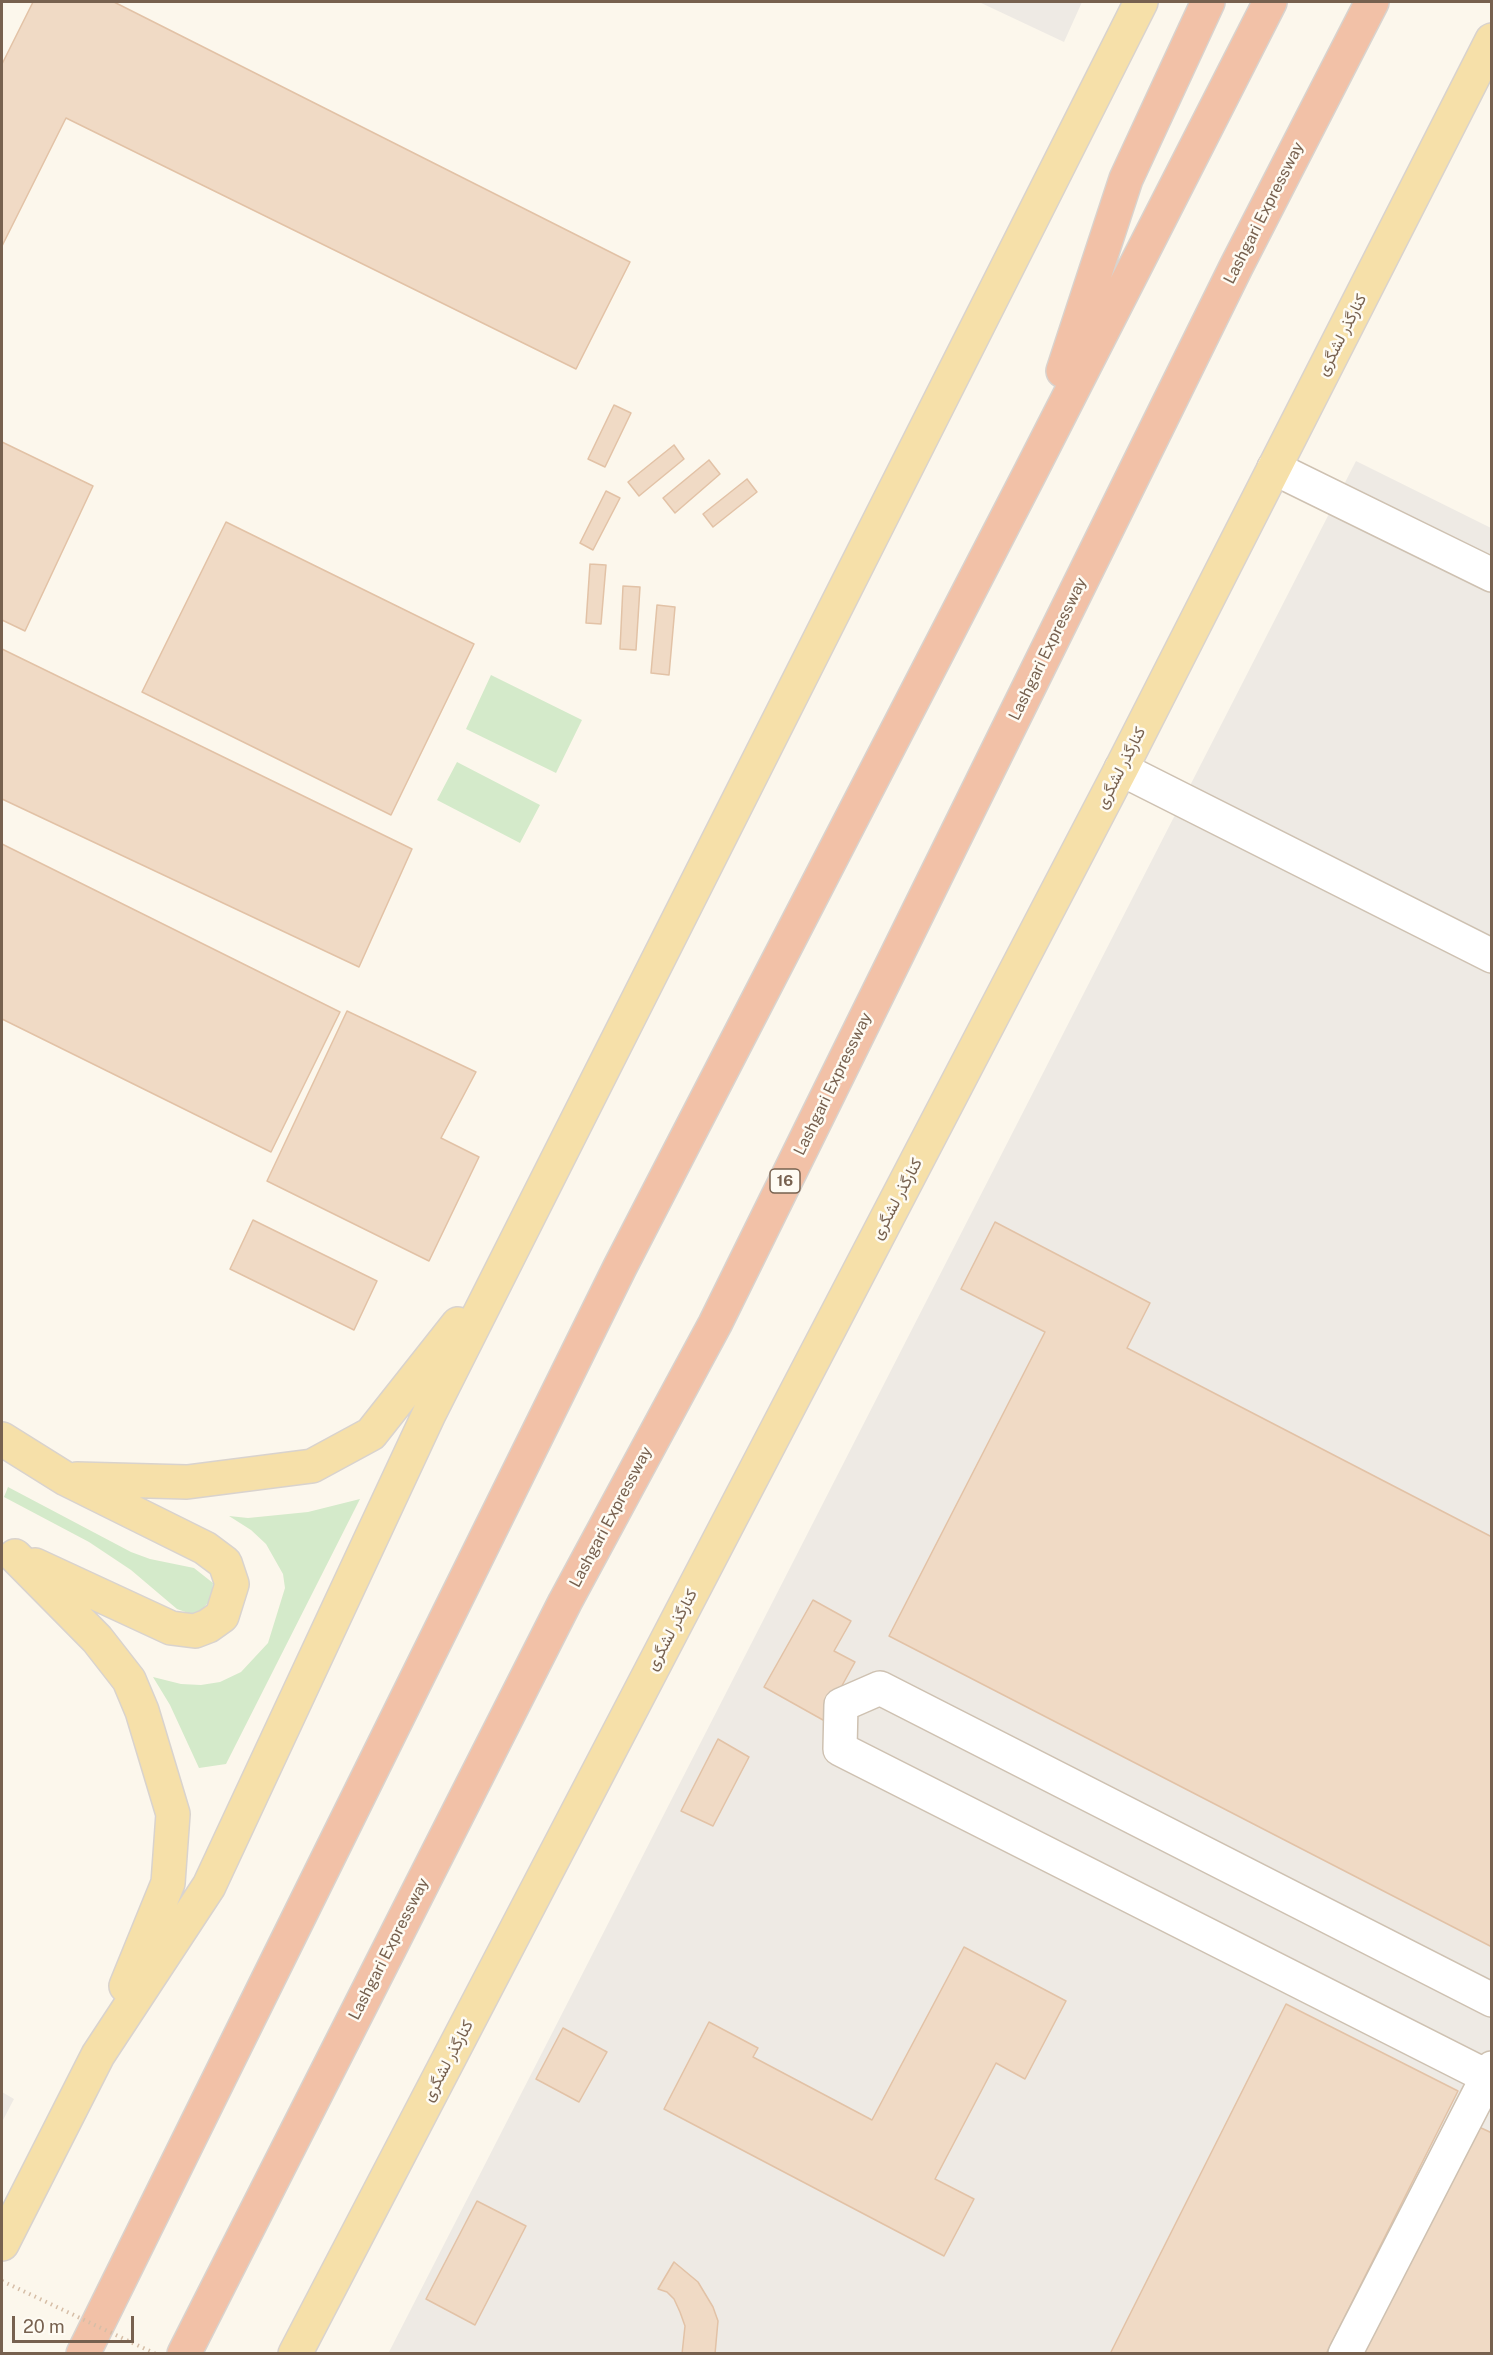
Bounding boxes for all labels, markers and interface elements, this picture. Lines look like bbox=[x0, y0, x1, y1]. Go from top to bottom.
street label: Lashgari Expressway bbox=[1220, 139, 1308, 287]
street label: کنارگذر لشگری bbox=[1313, 291, 1371, 379]
street label: Lashgari Expressway bbox=[1005, 574, 1091, 724]
street label: کنارگذر لشگری bbox=[1092, 724, 1150, 812]
street label: Lashgari Expressway bbox=[790, 1009, 876, 1159]
street label: کنارگذر لشگری bbox=[868, 1155, 926, 1243]
road number: 16 bbox=[770, 1169, 800, 1193]
street label: Lashgari Expressway bbox=[566, 1443, 656, 1591]
street label: کنارگذر لشگری bbox=[643, 1586, 701, 1674]
street label: Lashgari Expressway bbox=[345, 1875, 433, 2023]
street label: کنارگذر لشگری bbox=[419, 2017, 477, 2105]
scale bar bbox=[15, 2304, 136, 2342]
text: 20 m bbox=[23, 2316, 65, 2337]

